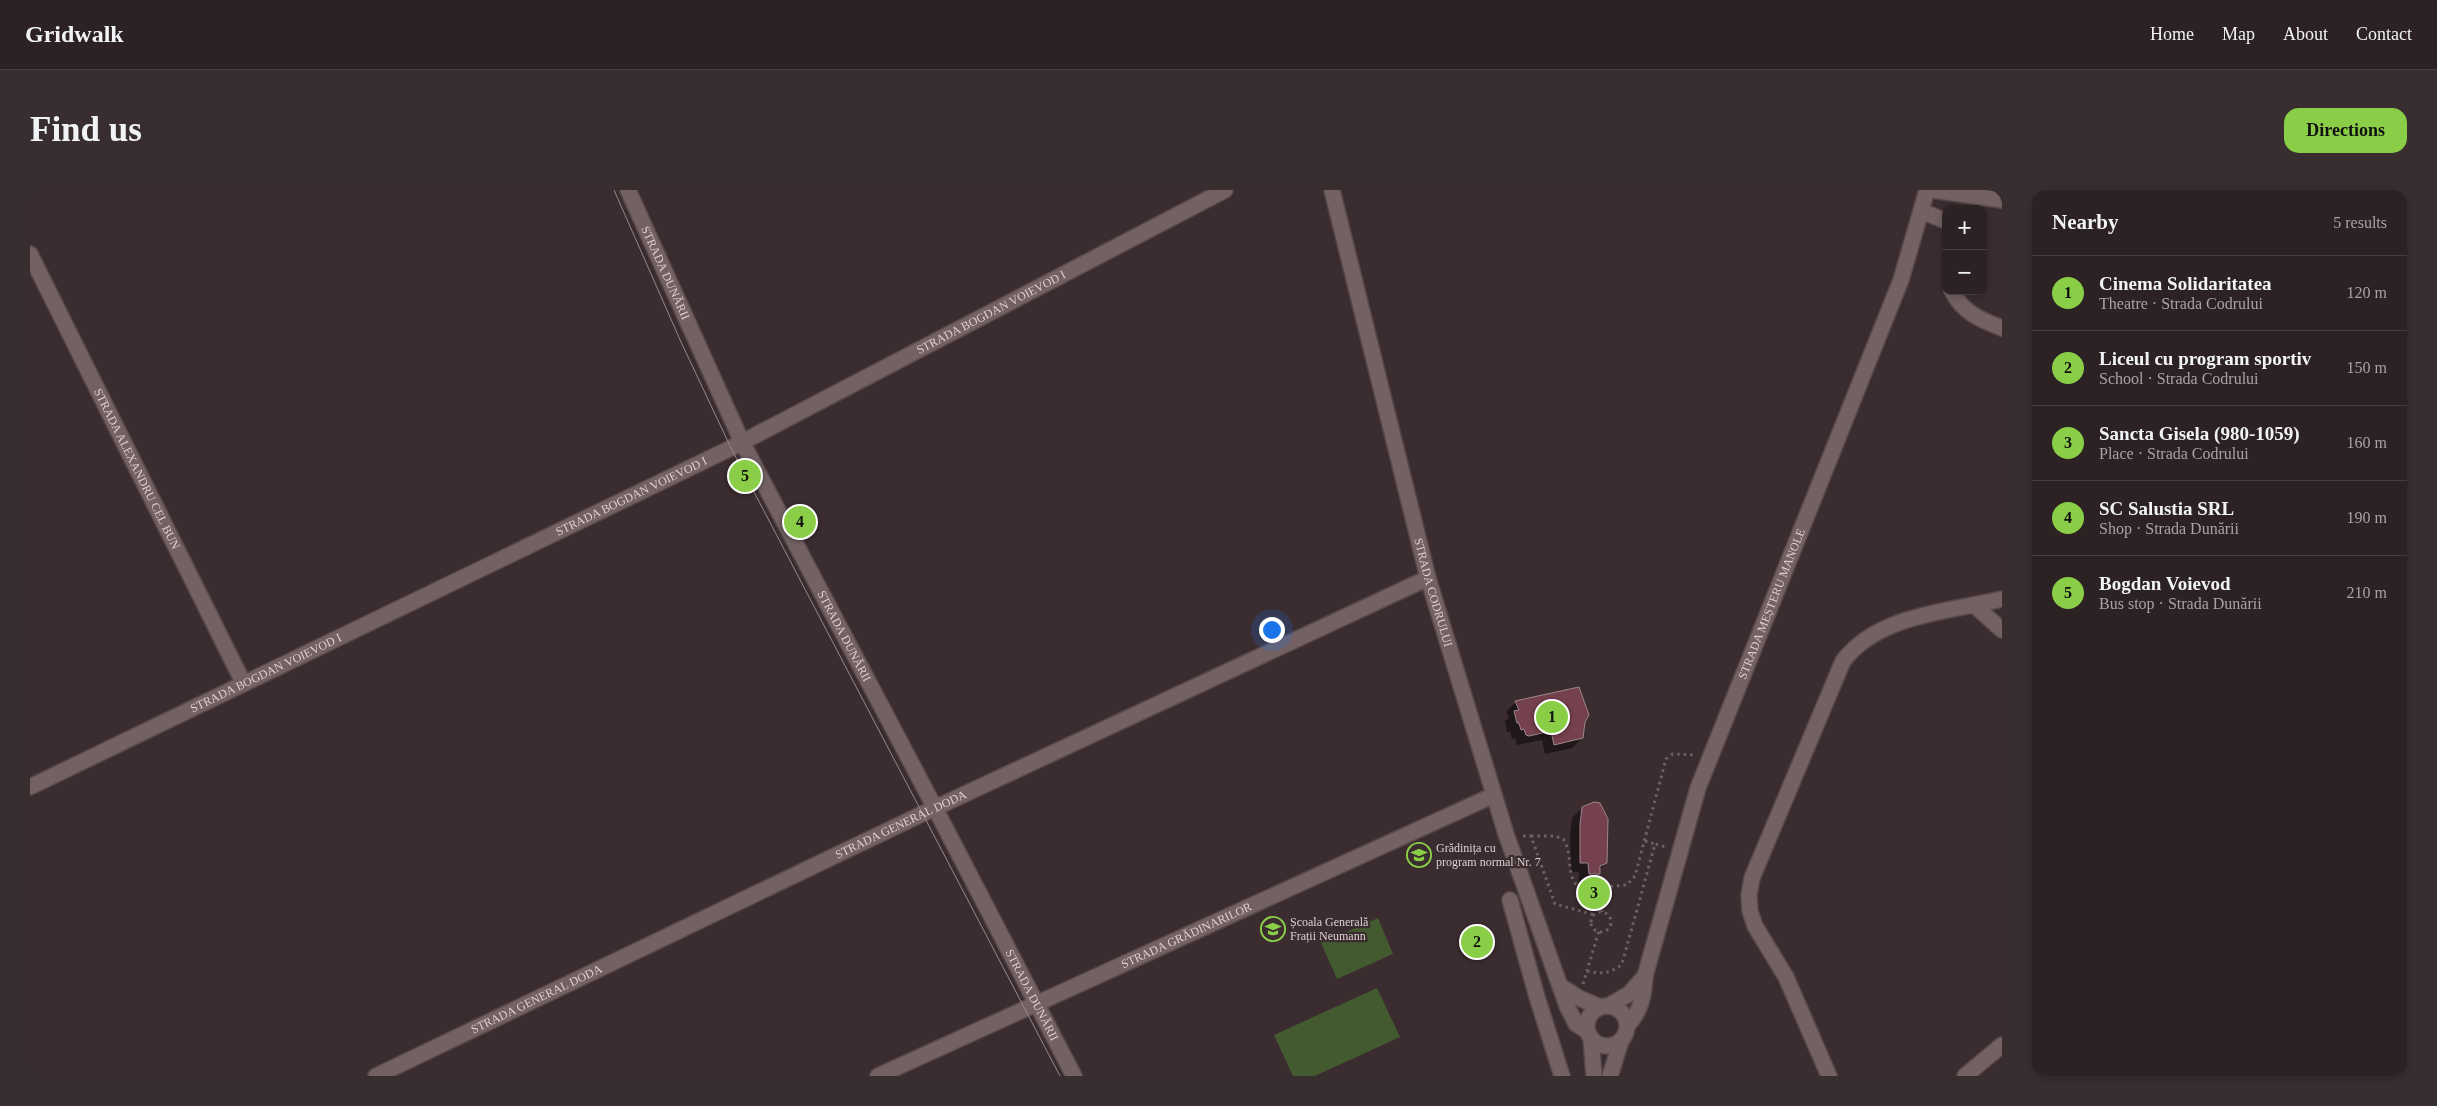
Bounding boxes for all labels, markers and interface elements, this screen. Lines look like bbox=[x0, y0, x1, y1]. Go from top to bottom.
text: Gridwalk bbox=[25, 21, 124, 47]
text: Home bbox=[2150, 24, 2194, 44]
text: Map bbox=[2222, 24, 2255, 44]
text: About bbox=[2283, 24, 2328, 44]
text: Contact bbox=[2356, 24, 2412, 44]
button: Directions bbox=[2284, 108, 2407, 153]
text: Find us bbox=[30, 110, 142, 149]
map controls bbox=[1942, 205, 1987, 295]
button: + bbox=[1942, 205, 1987, 250]
text: Nearby bbox=[2052, 210, 2119, 234]
text: 5 results bbox=[2333, 214, 2387, 231]
street label: STRADA DUNĂRII bbox=[638, 224, 693, 322]
button: − bbox=[1942, 250, 1987, 295]
street label: STRADA BOGDAN VOIEVOD I bbox=[914, 268, 1068, 357]
text: Cinema Solidaritatea bbox=[2099, 273, 2272, 294]
text: 1 bbox=[2064, 284, 2072, 301]
text: 120 m bbox=[2347, 284, 2387, 301]
text: Theatre · Strada Codrului bbox=[2099, 295, 2263, 312]
text: Liceul cu program sportiv bbox=[2099, 348, 2311, 369]
text: 2 bbox=[2064, 359, 2072, 376]
text: 150 m bbox=[2347, 359, 2387, 376]
text: School · Strada Codrului bbox=[2099, 370, 2259, 387]
street label: STRADA ALEXANDRU CEL BUN bbox=[91, 386, 183, 552]
text: Sancta Gisela (980-1059) bbox=[2099, 423, 2300, 444]
text: 3 bbox=[2064, 434, 2072, 451]
text: 160 m bbox=[2347, 434, 2387, 451]
text: Place · Strada Codrului bbox=[2099, 445, 2249, 462]
street label: STRADA BOGDAN VOIEVOD I bbox=[553, 454, 709, 539]
pin: 5 bbox=[729, 457, 761, 495]
text: SC Salustia SRL bbox=[2099, 498, 2234, 519]
pin: 4 bbox=[784, 503, 816, 541]
text: 4 bbox=[2064, 509, 2072, 526]
text: 190 m bbox=[2347, 509, 2387, 526]
text: Shop · Strada Dunării bbox=[2099, 520, 2239, 537]
street label: STRADA MEȘTERU MANOLE bbox=[1735, 526, 1808, 681]
street label: STRADA CODRULUI bbox=[1411, 537, 1456, 648]
text: Bogdan Voievod bbox=[2099, 573, 2230, 594]
text: 5 bbox=[2064, 584, 2072, 601]
text: 210 m bbox=[2347, 584, 2387, 601]
street label: STRADA DUNĂRII bbox=[815, 588, 874, 684]
text: Bus stop · Strada Dunării bbox=[2099, 595, 2262, 612]
your location bbox=[1259, 617, 1285, 643]
street label: STRADA BOGDAN VOIEVOD I bbox=[188, 630, 344, 715]
pin: 1 bbox=[1536, 698, 1568, 736]
street label: STRADA GENERAL DODA bbox=[833, 787, 969, 862]
place label: Grădinița cu program normal Nr. 7 bbox=[1436, 841, 1541, 869]
school or university icon: Grădinița cu program normal Nr. 7 bbox=[1406, 842, 1432, 868]
pin: 3 bbox=[1578, 874, 1610, 912]
street label: STRADA GRĂDINARILOR bbox=[1119, 900, 1254, 971]
place label: Școala Generală Frații Neumann bbox=[1290, 915, 1369, 943]
school or university icon: Școala Generală Frații Neumann bbox=[1260, 916, 1286, 942]
pin: 2 bbox=[1461, 923, 1493, 961]
street label: STRADA DUNĂRII bbox=[1002, 947, 1061, 1043]
street label: STRADA GENERAL DODA bbox=[469, 961, 605, 1036]

